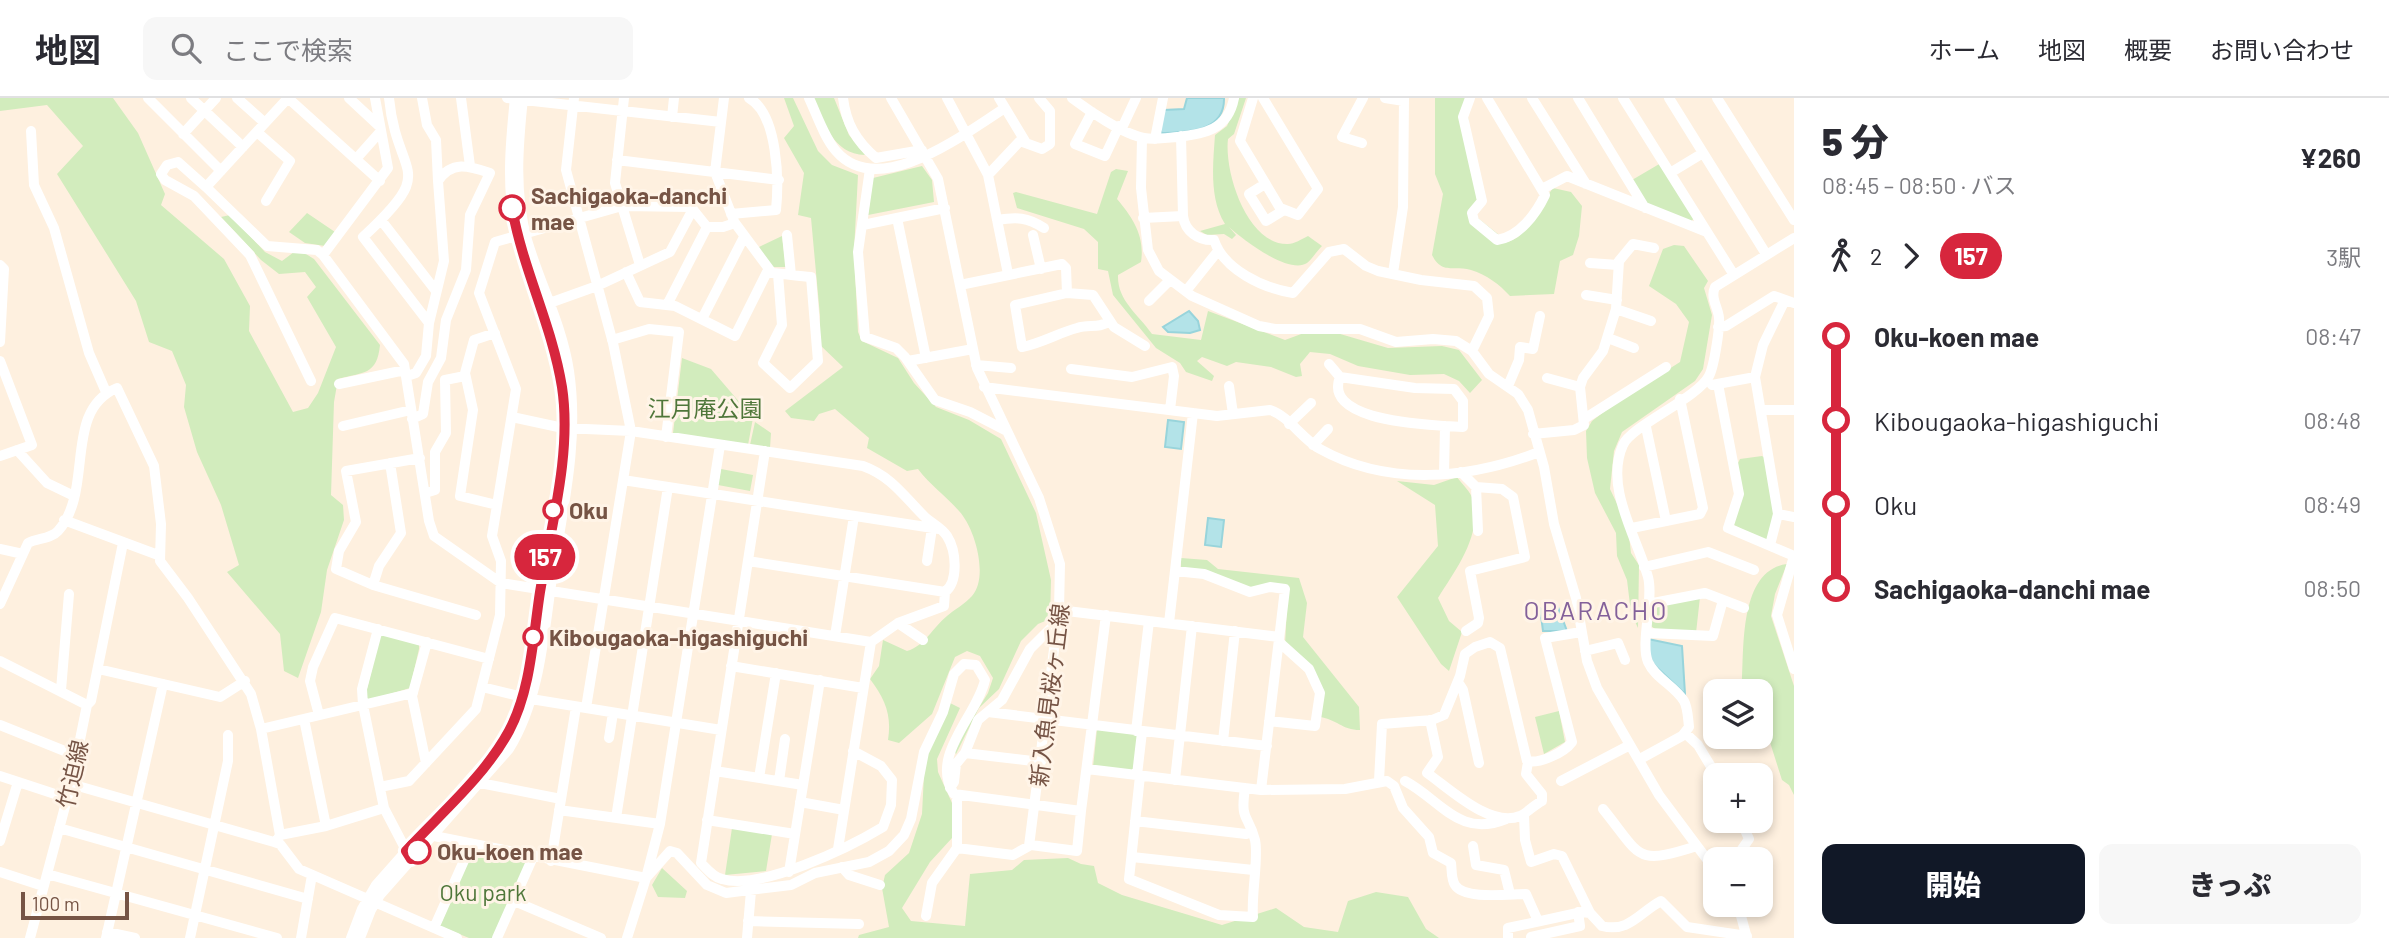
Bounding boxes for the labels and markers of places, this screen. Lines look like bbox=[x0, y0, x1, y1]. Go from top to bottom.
place label: Sachigaoka-danchi mae bbox=[531, 181, 727, 235]
marker: Sachigaoka-danchi mae bbox=[499, 195, 525, 221]
place label: Oku bbox=[569, 496, 608, 524]
marker: Oku bbox=[543, 500, 563, 520]
place label: Kibougaoka-higashiguchi bbox=[549, 623, 808, 651]
marker: Kibougaoka-higashiguchi bbox=[523, 627, 543, 647]
place label: Oku-koen mae bbox=[437, 837, 583, 865]
marker: Oku-koen mae bbox=[405, 838, 431, 864]

